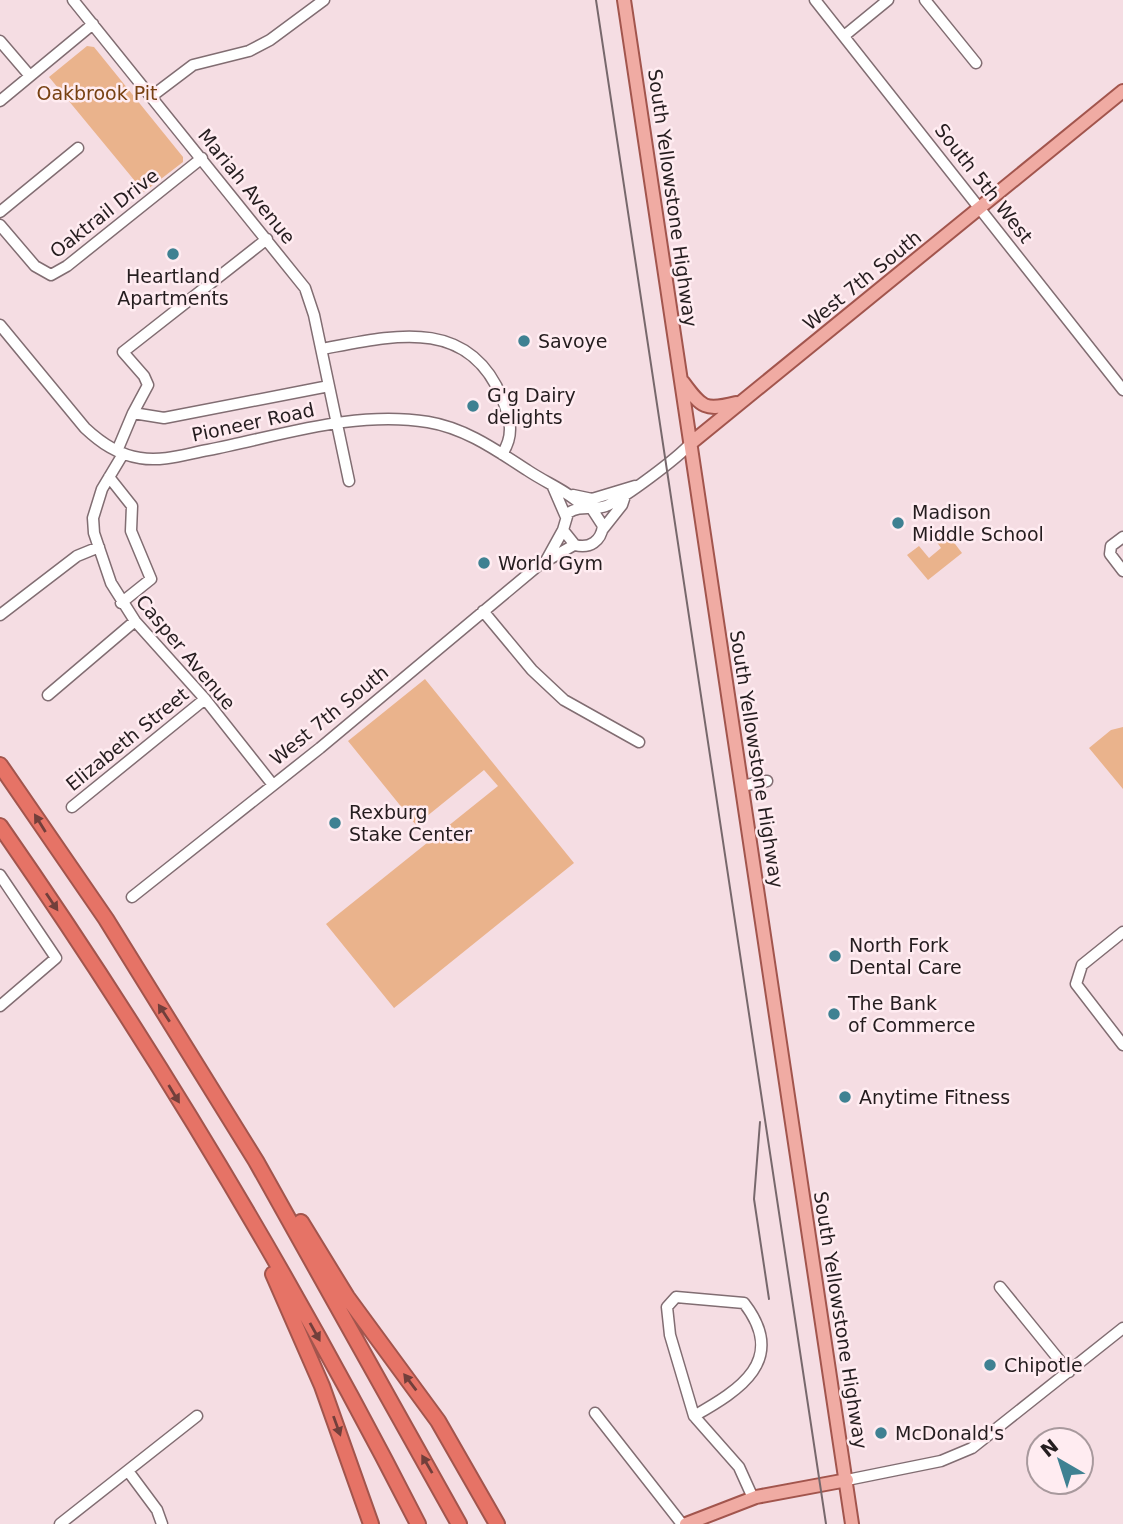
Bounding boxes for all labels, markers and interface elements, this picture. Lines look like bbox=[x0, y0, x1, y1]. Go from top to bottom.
street label: South Yellowstone Highway bbox=[644, 67, 702, 329]
park label: Oakbrook Pit bbox=[36, 82, 158, 104]
street label: South 5th West bbox=[931, 119, 1037, 247]
street label: Mariah Avenue bbox=[194, 124, 300, 248]
street label: Oaktrail Drive bbox=[45, 164, 163, 262]
street label: West 7th South bbox=[799, 226, 925, 334]
marker: Heartland Apartments bbox=[165, 246, 181, 262]
place label: Heartland Apartments bbox=[117, 265, 229, 309]
place label: Savoye bbox=[538, 330, 608, 352]
marker: Savoye bbox=[516, 333, 532, 349]
place label: G'g Dairy delights bbox=[487, 384, 576, 428]
street label: Pioneer Road bbox=[190, 398, 316, 446]
marker: G'g Dairy delights bbox=[465, 398, 481, 414]
place label: Madison Middle School bbox=[912, 501, 1044, 545]
marker: Madison Middle School bbox=[890, 515, 906, 531]
place label: World Gym bbox=[498, 552, 603, 574]
marker: World Gym bbox=[476, 555, 492, 571]
street label: Casper Avenue bbox=[132, 590, 240, 714]
street label: South Yellowstone Highway bbox=[726, 629, 788, 889]
street label: West 7th South bbox=[266, 661, 392, 769]
street label: Elizabeth Street bbox=[61, 683, 193, 795]
place label: Rexburg Stake Center bbox=[349, 801, 472, 845]
one-way arrow bbox=[33, 814, 46, 833]
marker: Rexburg Stake Center bbox=[327, 815, 343, 831]
one-way arrow bbox=[45, 893, 59, 911]
place label: North Fork Dental Care bbox=[849, 934, 962, 978]
marker: North Fork Dental Care bbox=[827, 948, 843, 964]
place label: The Bank of Commerce bbox=[847, 992, 975, 1036]
one-way arrow bbox=[158, 1004, 171, 1023]
marker: The Bank of Commerce bbox=[826, 1006, 842, 1022]
one-way arrow bbox=[168, 1085, 181, 1104]
place label: Anytime Fitness bbox=[859, 1086, 1010, 1108]
marker: Anytime Fitness bbox=[837, 1089, 853, 1105]
street label: South Yellowstone Highway bbox=[810, 1190, 872, 1450]
one-way arrow bbox=[309, 1322, 321, 1342]
place label: Chipotle bbox=[1004, 1354, 1083, 1376]
marker: Chipotle bbox=[982, 1357, 998, 1373]
one-way arrow bbox=[404, 1373, 418, 1391]
one-way arrow bbox=[332, 1416, 343, 1437]
place label: McDonald's bbox=[895, 1422, 1004, 1444]
marker: McDonald's bbox=[873, 1425, 889, 1441]
north arrow bbox=[1025, 1426, 1095, 1496]
text: N bbox=[1036, 1434, 1062, 1461]
one-way arrow bbox=[421, 1454, 433, 1474]

